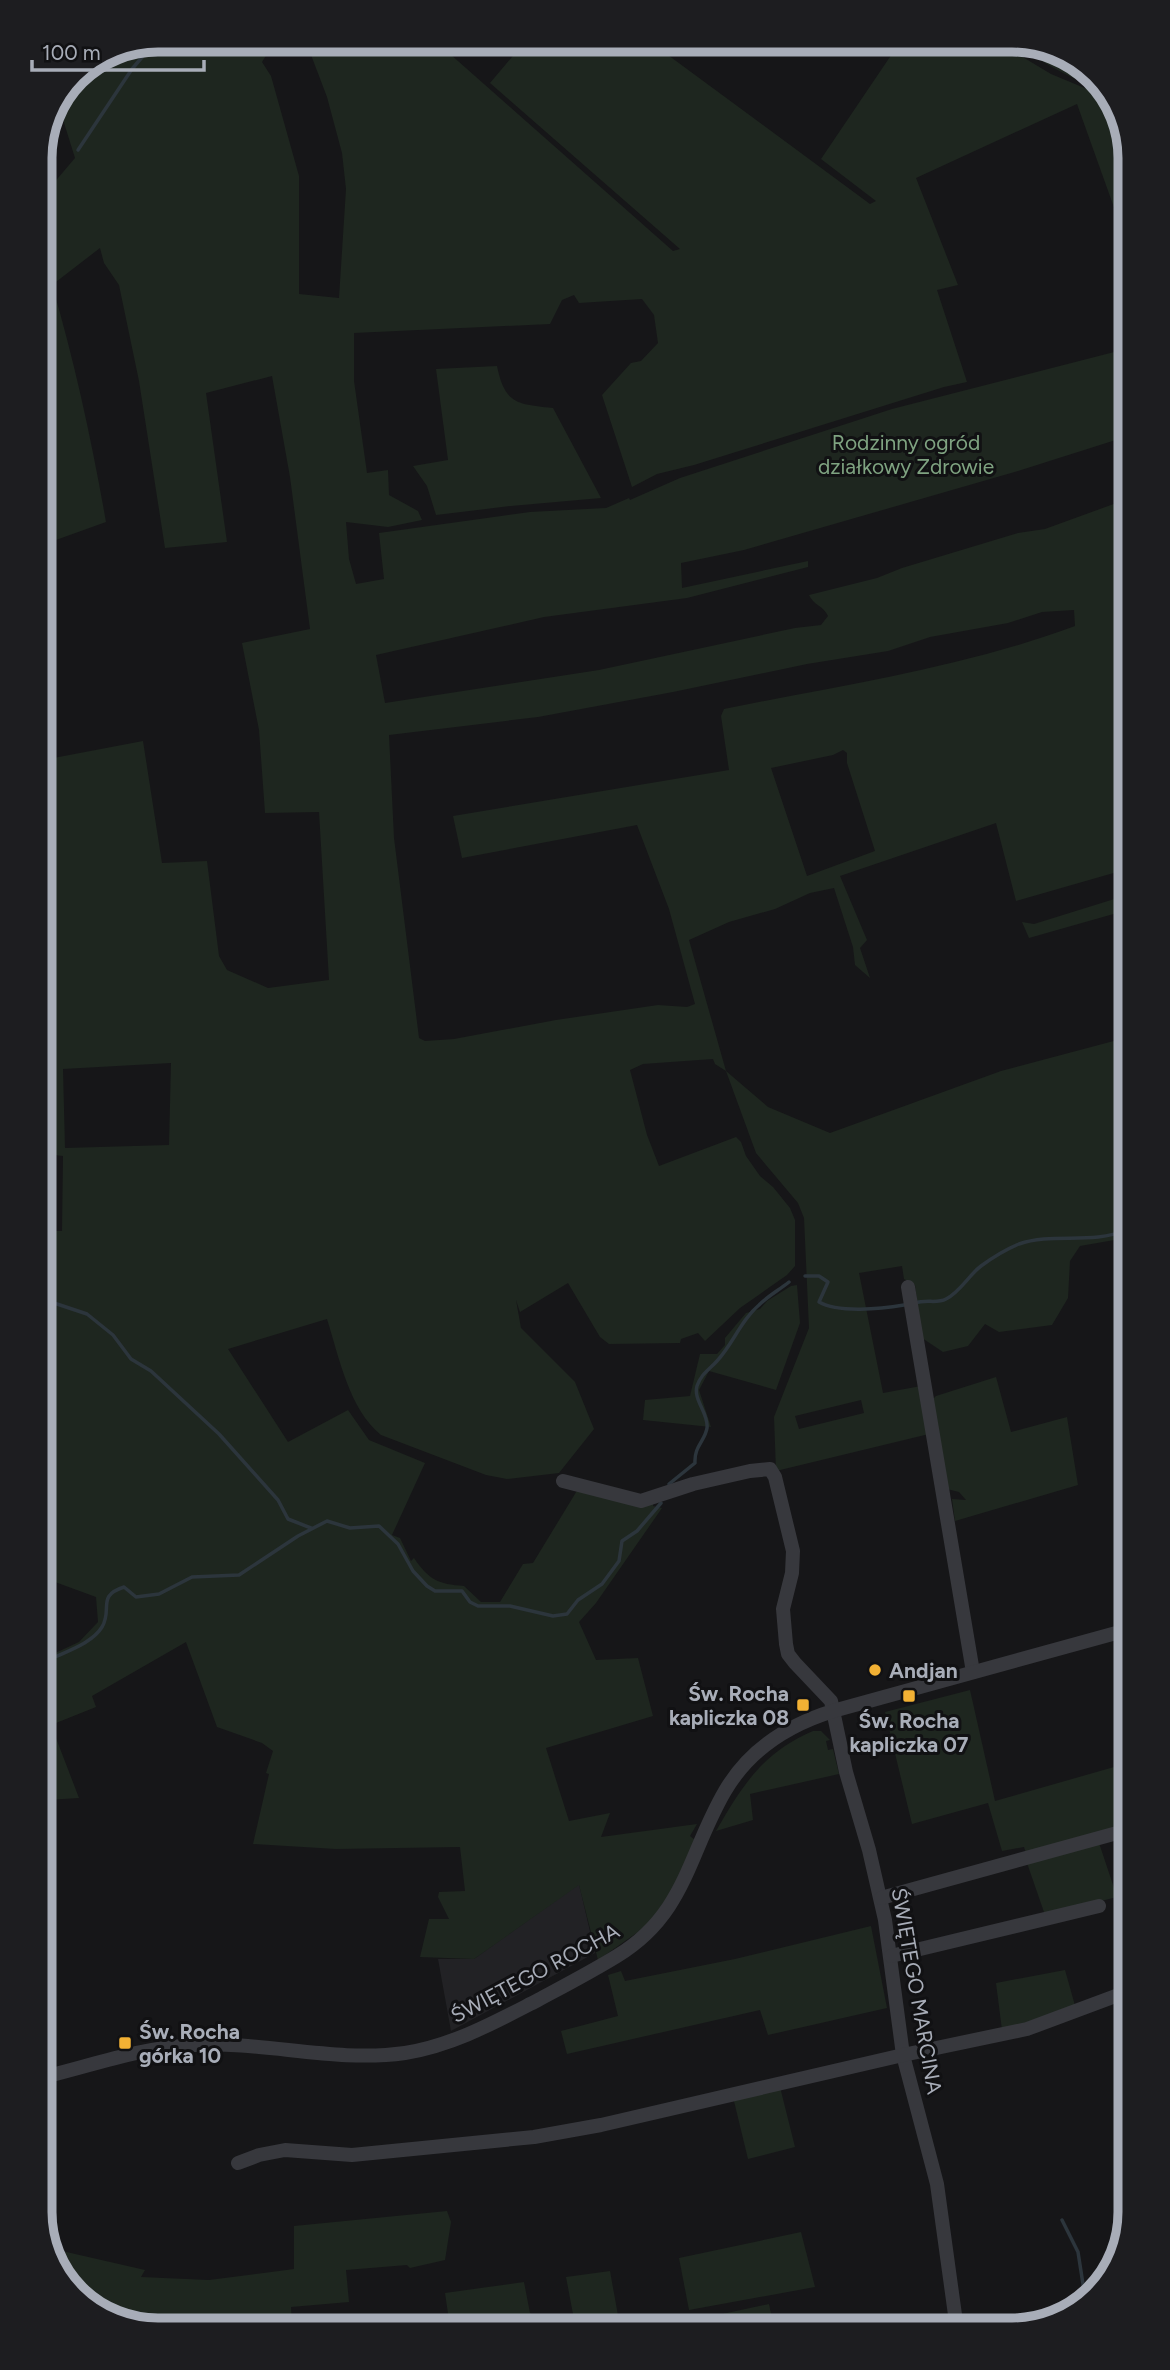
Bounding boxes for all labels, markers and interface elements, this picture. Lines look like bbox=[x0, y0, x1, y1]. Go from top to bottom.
scale bar bbox=[32, 28, 203, 72]
text: 100 m bbox=[42, 40, 101, 65]
park label: Rodzinny ogród działkowy Zdrowie bbox=[818, 430, 994, 479]
place label: Andjan bbox=[889, 1658, 958, 1683]
marker: Andjan bbox=[867, 1662, 883, 1678]
place label: Św. Rocha kapliczka 08 bbox=[669, 1681, 789, 1730]
marker: Św. Rocha kapliczka 07 bbox=[901, 1688, 917, 1704]
marker: Św. Rocha kapliczka 08 bbox=[795, 1697, 811, 1713]
place label: Św. Rocha kapliczka 07 bbox=[850, 1708, 969, 1757]
street label: ŚWIĘTEGO MARCINA bbox=[887, 1886, 947, 2096]
street label: ŚWIĘTEGO ROCHA bbox=[446, 1918, 624, 2028]
place label: Św. Rocha górka 10 bbox=[139, 2019, 240, 2068]
marker: Św. Rocha górka 10 bbox=[117, 2035, 133, 2051]

